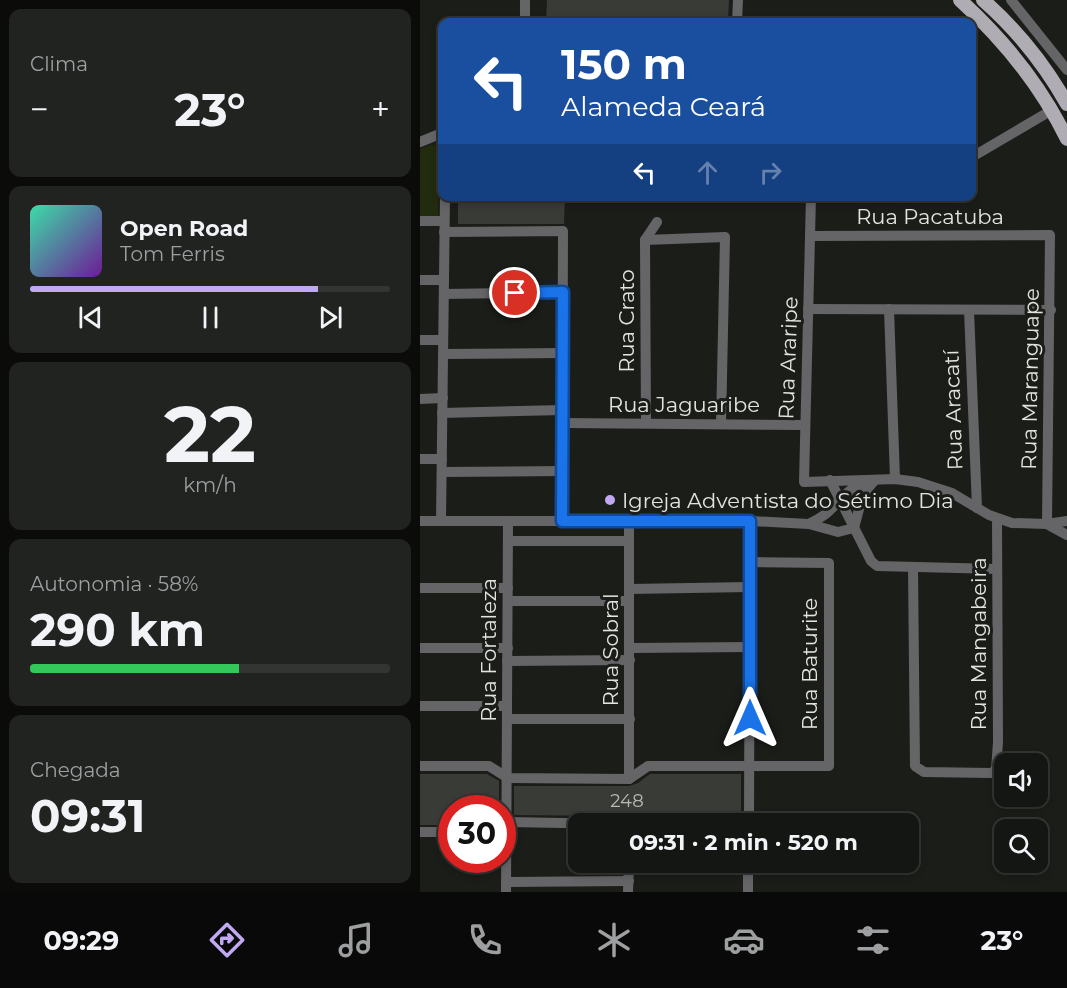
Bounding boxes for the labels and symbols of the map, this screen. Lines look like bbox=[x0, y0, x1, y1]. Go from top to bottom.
street label: Rua Pacatuba bbox=[856, 204, 1004, 229]
pin bbox=[489, 267, 540, 318]
street label: Rua Crato bbox=[614, 269, 639, 373]
street label: Rua Maranguape bbox=[1016, 288, 1044, 470]
street label: Rua Araripe bbox=[773, 296, 803, 420]
street label: Rua Aracatí bbox=[938, 348, 968, 471]
street label: Rua Jaguaribe bbox=[608, 392, 760, 417]
place label: Igreja Adventista do Sétimo Dia bbox=[622, 488, 954, 513]
marker: Igreja Adventista do Sétimo Dia bbox=[603, 493, 617, 507]
street label: Rua Mangabeira bbox=[966, 557, 991, 731]
street label: Rua Fortaleza bbox=[476, 578, 501, 722]
street label: Rua Sobral bbox=[598, 593, 623, 707]
street label: Rua Baturite bbox=[797, 598, 822, 730]
position arrow bbox=[718, 686, 782, 750]
house number: 248 bbox=[610, 790, 644, 812]
speed limit sign: 30 bbox=[438, 795, 516, 873]

